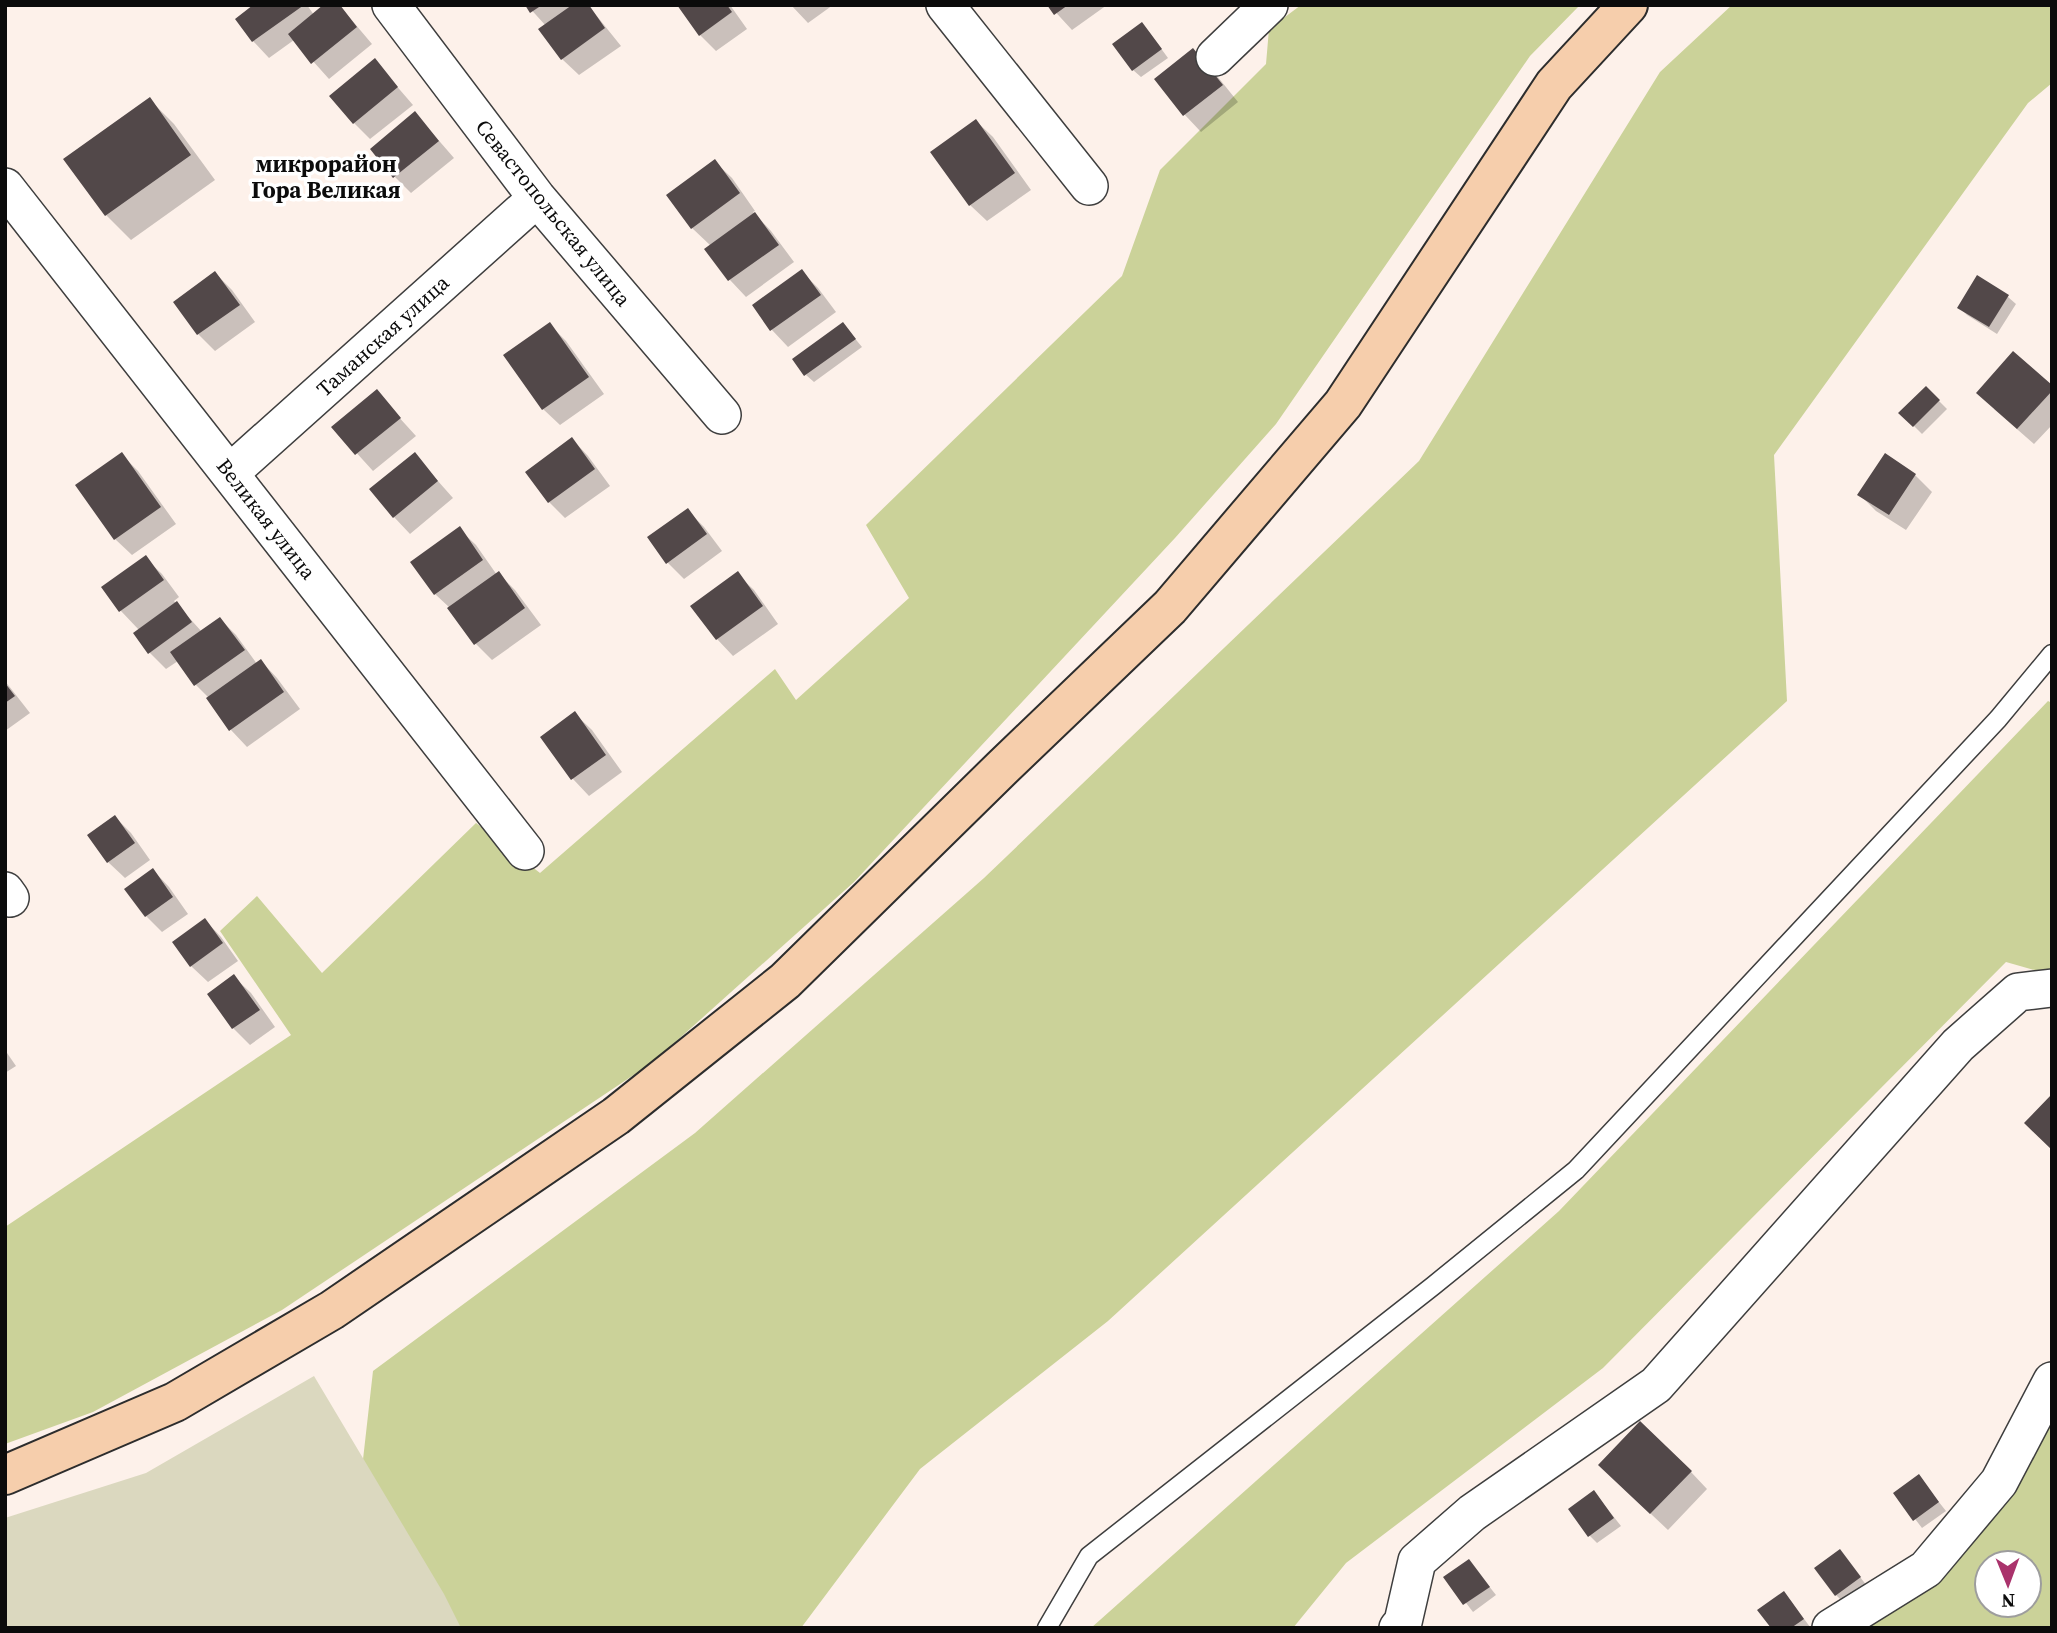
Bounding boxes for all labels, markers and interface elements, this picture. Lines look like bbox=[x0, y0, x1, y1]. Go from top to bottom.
street label: Севастопольская улица bbox=[469, 113, 638, 312]
district label: микрорайон Гора Великая bbox=[251, 148, 401, 206]
street label: Таманская улица bbox=[310, 268, 455, 403]
street label: Великая улица bbox=[210, 452, 323, 586]
north arrow bbox=[1973, 1549, 2043, 1619]
text: N bbox=[2001, 1588, 2015, 1614]

